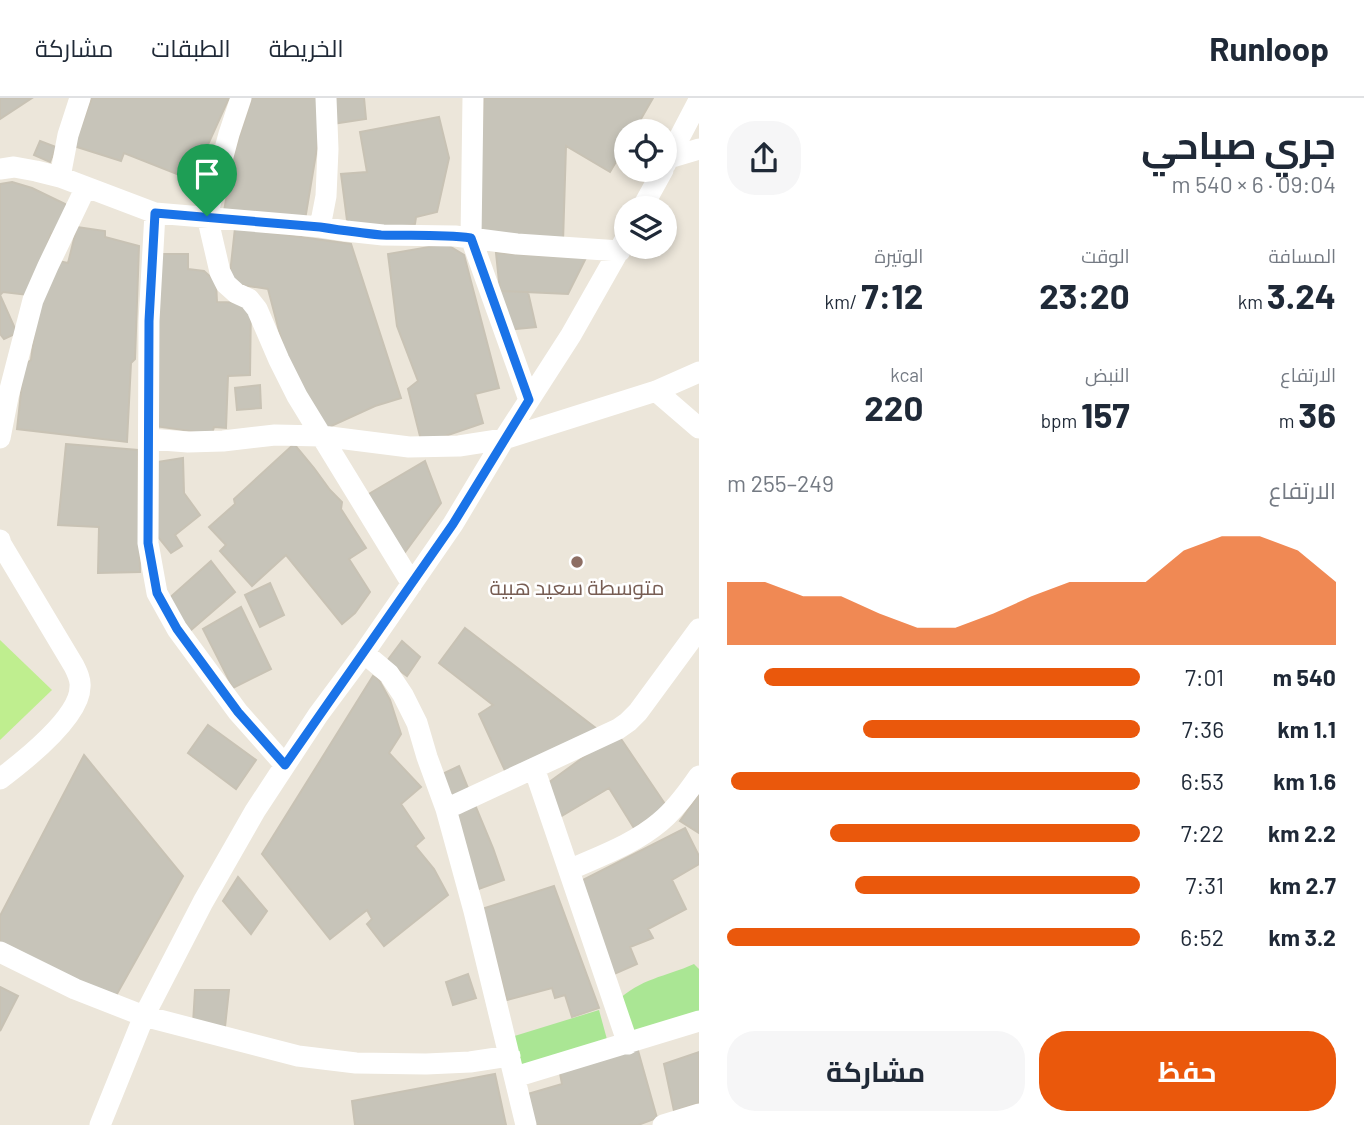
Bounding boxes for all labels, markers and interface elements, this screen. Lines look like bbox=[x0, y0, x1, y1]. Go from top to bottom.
text: Runloop bbox=[1209, 28, 1329, 68]
text: مشاركة bbox=[35, 33, 113, 62]
text: الطبقات bbox=[151, 33, 231, 62]
text: الخريطة bbox=[269, 33, 344, 62]
map controls bbox=[614, 119, 677, 259]
button: locate bbox=[614, 119, 677, 182]
button: share bbox=[727, 121, 801, 195]
text: جري صباحي bbox=[1141, 121, 1336, 167]
pin bbox=[177, 144, 237, 216]
icon: arrive bbox=[188, 155, 226, 193]
text: 09:04 · 6 × 540 m bbox=[1172, 170, 1336, 198]
button: layers bbox=[614, 196, 677, 259]
text: الوتيرة bbox=[875, 244, 923, 267]
text: الوقت bbox=[1081, 244, 1130, 267]
text: المسافة bbox=[1268, 244, 1336, 267]
text: 7:12 bbox=[861, 274, 923, 316]
text: 23:20 bbox=[1039, 274, 1130, 316]
text: 3.24 bbox=[1267, 274, 1336, 316]
text: /km bbox=[825, 290, 861, 313]
text: km bbox=[1238, 290, 1267, 313]
text: kcal bbox=[890, 363, 923, 386]
text: النبض bbox=[1085, 363, 1130, 386]
text: الارتفاع bbox=[1280, 363, 1336, 386]
text: 220 bbox=[864, 386, 923, 428]
text: 157 bbox=[1081, 393, 1130, 435]
text: 36 bbox=[1298, 393, 1336, 435]
text: bpm bbox=[1041, 409, 1081, 432]
text: m bbox=[1279, 409, 1298, 432]
text: 249–255 m bbox=[727, 469, 834, 497]
text: الارتفاع bbox=[1269, 476, 1336, 504]
marker: متوسطة سعيد هبية bbox=[569, 554, 585, 570]
place label: متوسطة سعيد هبية bbox=[490, 574, 664, 600]
text: 7:01 bbox=[1185, 663, 1224, 691]
text: 540 m bbox=[1273, 663, 1336, 691]
text: 7:36 bbox=[1182, 715, 1224, 743]
text: 1.1 km bbox=[1277, 715, 1336, 743]
text: 6:53 bbox=[1181, 767, 1224, 795]
text: 1.6 km bbox=[1273, 767, 1336, 795]
text: 7:22 bbox=[1181, 819, 1224, 847]
text: 2.2 km bbox=[1268, 819, 1336, 847]
text: 7:31 bbox=[1186, 871, 1224, 899]
text: 2.7 km bbox=[1269, 871, 1336, 899]
text: 6:52 bbox=[1180, 923, 1224, 951]
text: 3.2 km bbox=[1268, 923, 1336, 951]
button: مشاركة bbox=[727, 1031, 1025, 1111]
button: حفظ bbox=[1039, 1031, 1336, 1111]

